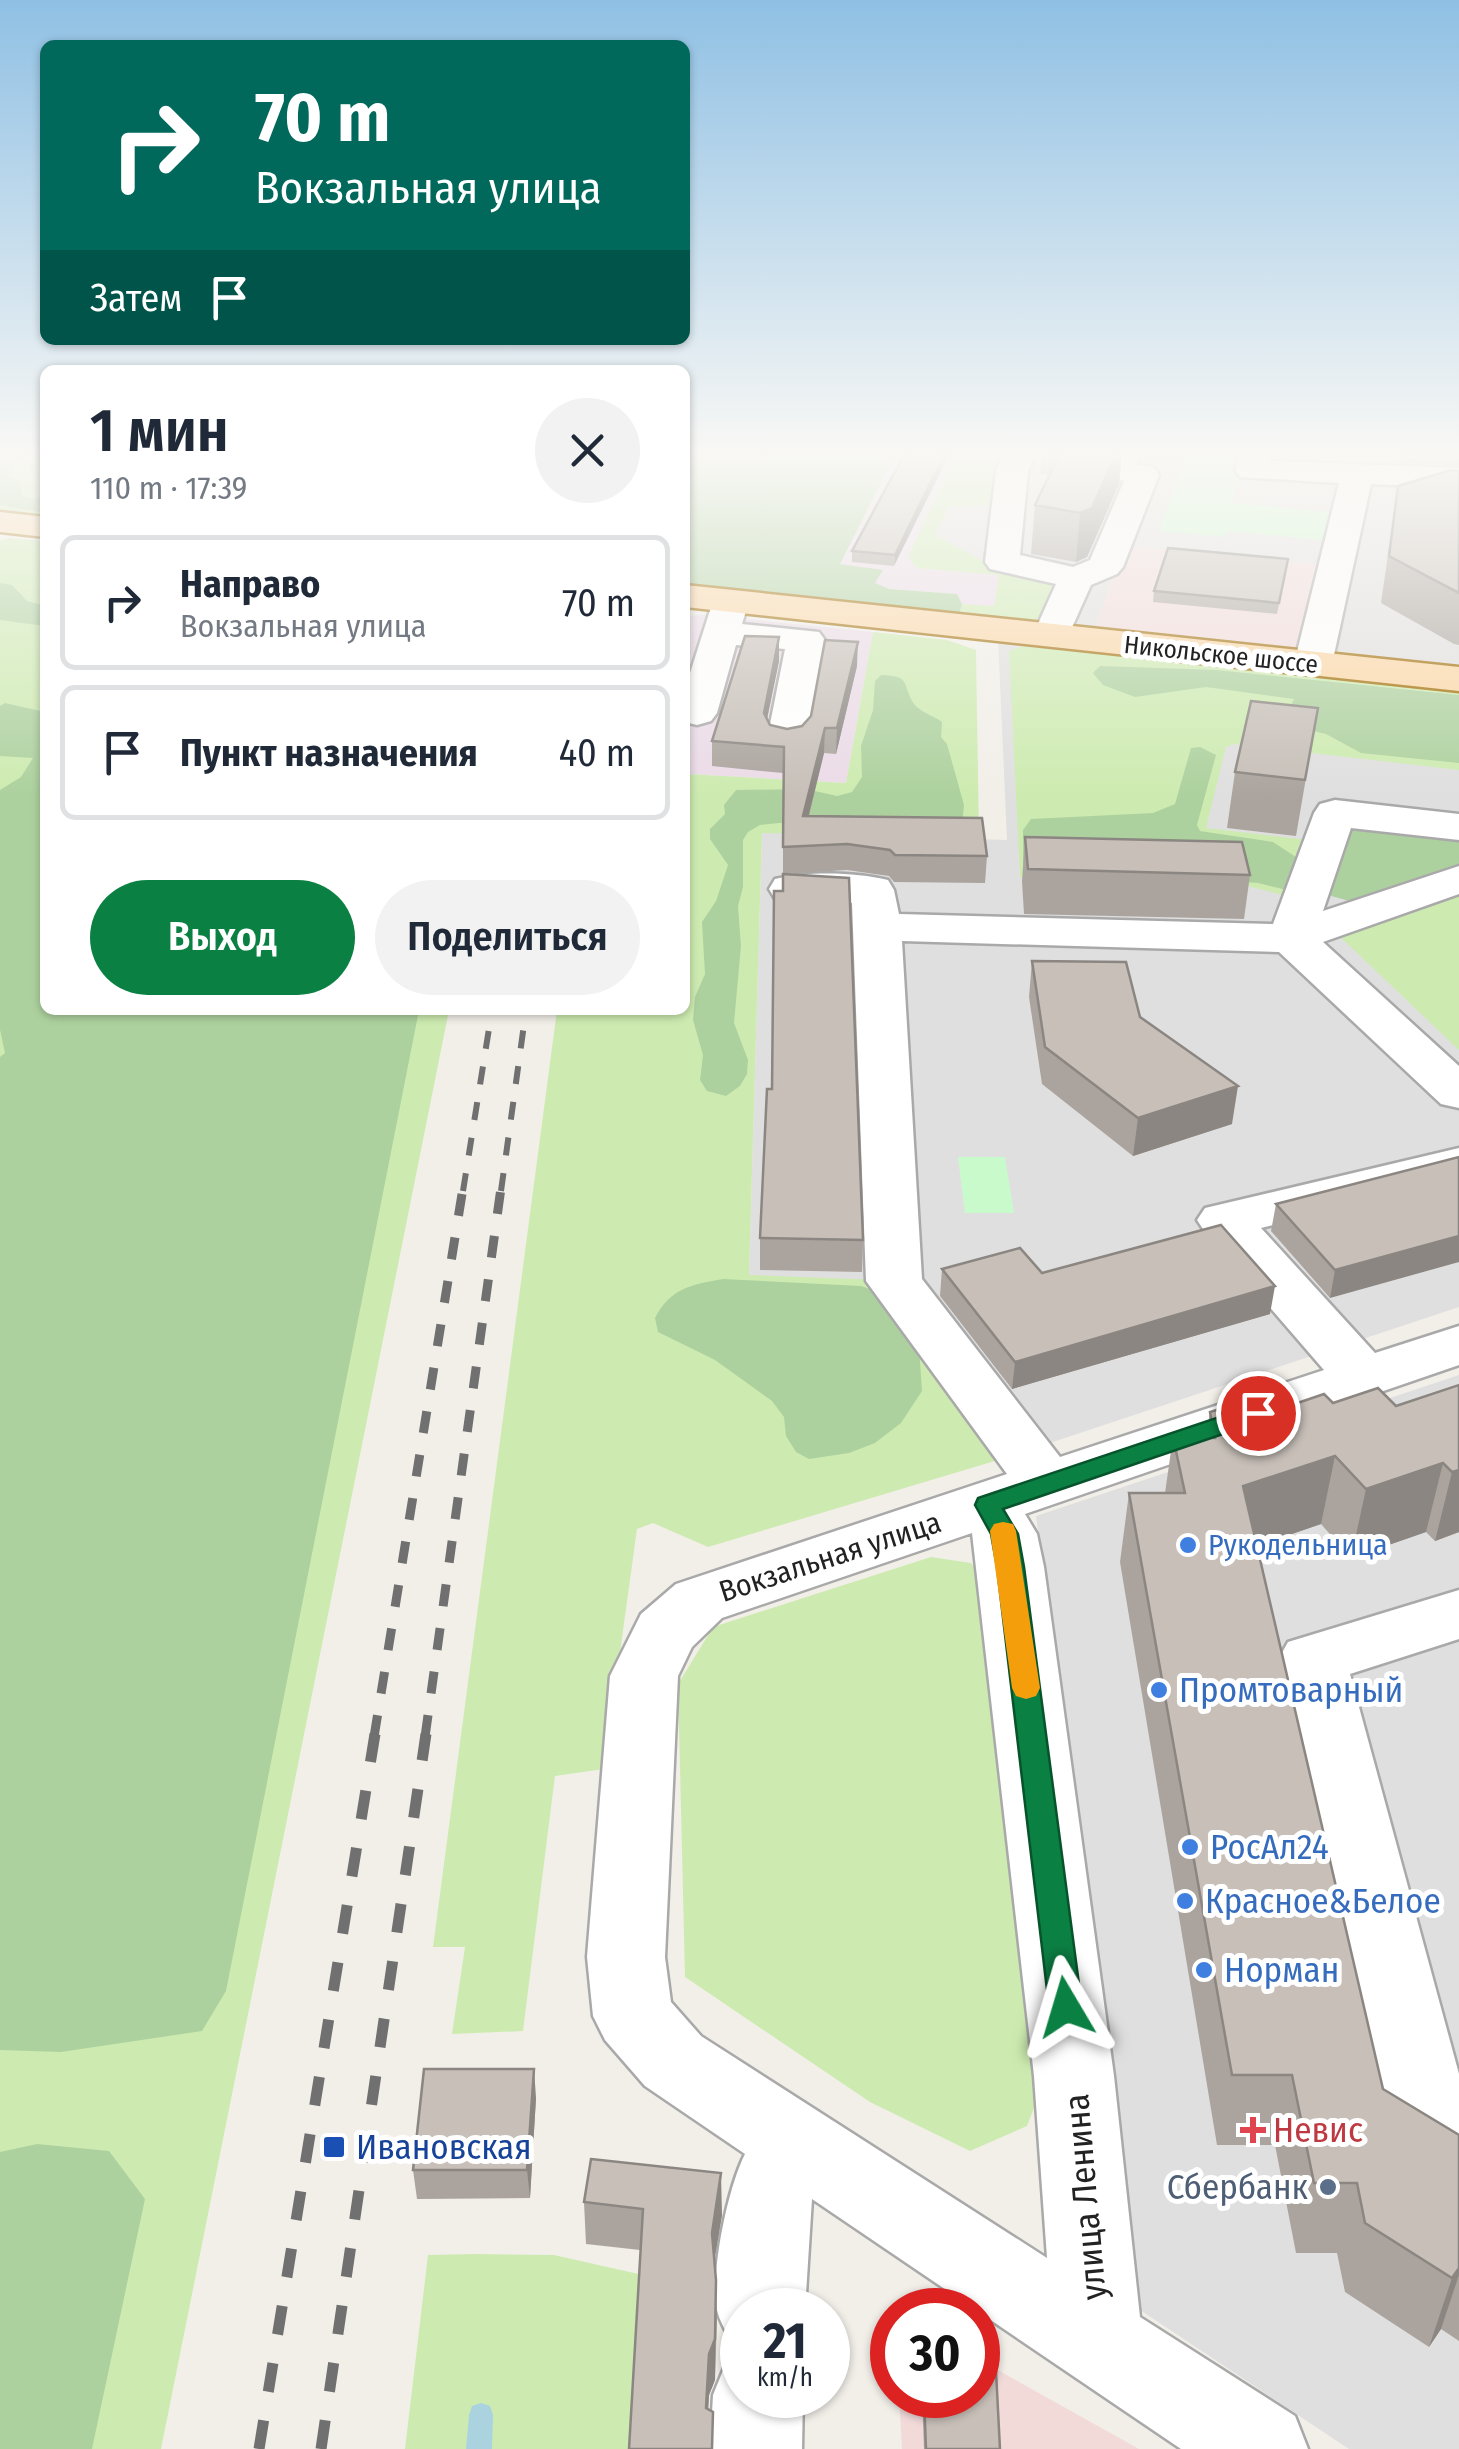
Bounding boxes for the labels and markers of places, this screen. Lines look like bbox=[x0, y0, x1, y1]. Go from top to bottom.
pin bbox=[1216, 1371, 1301, 1456]
place label: Рукодельница bbox=[1208, 1527, 1388, 1563]
marker: Рукодельница bbox=[1177, 1534, 1199, 1556]
place label: Промтоварный bbox=[1179, 1669, 1403, 1711]
marker: Промтоварный bbox=[1148, 1679, 1170, 1701]
place label: РосАл24 bbox=[1210, 1826, 1329, 1868]
marker: РосАл24 bbox=[1179, 1836, 1201, 1858]
place label: Красное&Белое bbox=[1205, 1880, 1441, 1922]
marker: Красное&Белое bbox=[1174, 1890, 1196, 1912]
place label: Норман bbox=[1224, 1949, 1339, 1991]
marker: Норман bbox=[1193, 1959, 1215, 1981]
place label: Невис bbox=[1273, 2109, 1363, 2151]
marker: Невис bbox=[1242, 2119, 1264, 2141]
place label: Ивановская bbox=[356, 2126, 532, 2168]
marker: Ивановская bbox=[321, 2134, 347, 2160]
place label: Сбербанк bbox=[1167, 2166, 1309, 2208]
marker: Сбербанк bbox=[1317, 2176, 1339, 2198]

